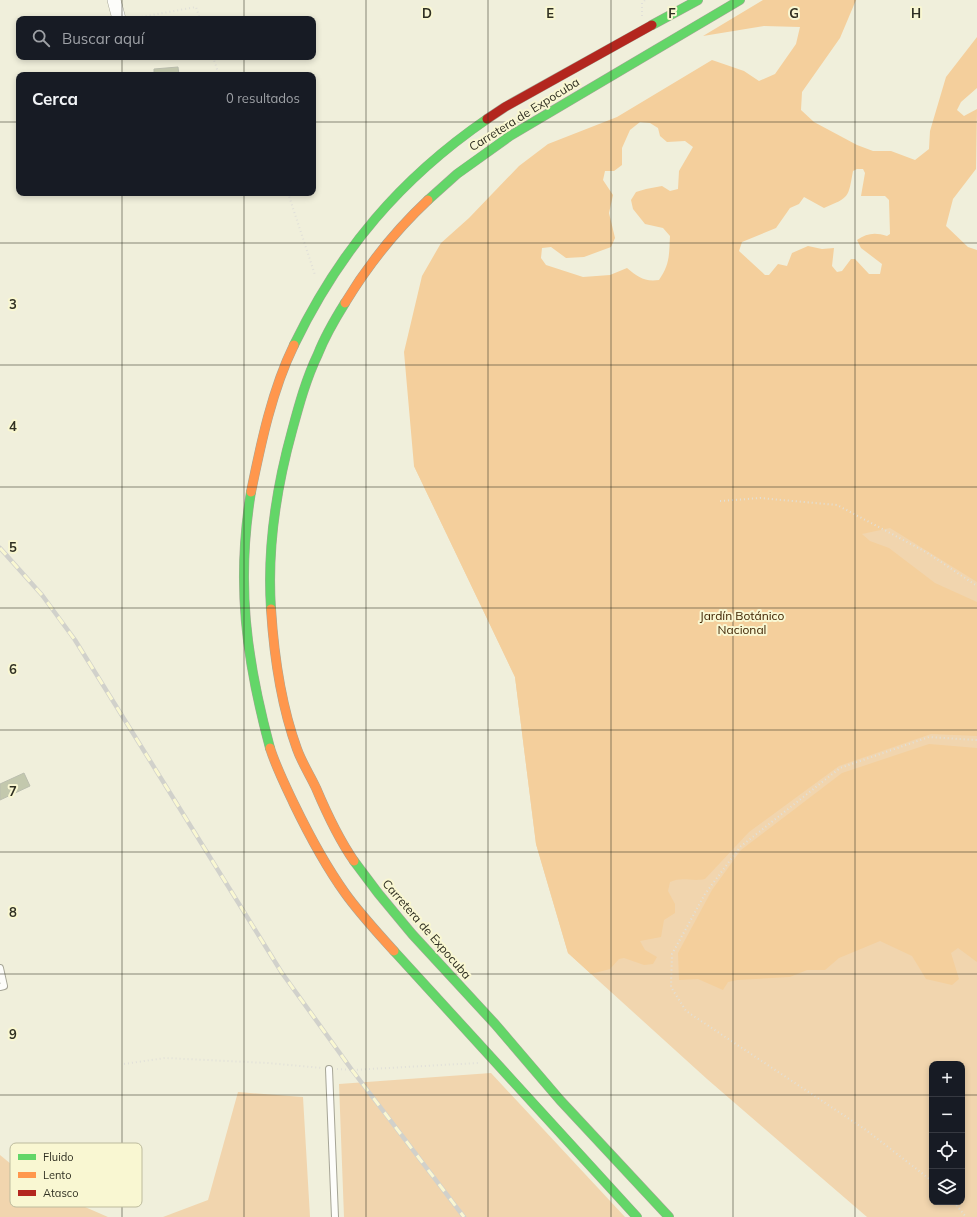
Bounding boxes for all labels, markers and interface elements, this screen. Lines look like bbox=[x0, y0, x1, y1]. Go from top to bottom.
text: D bbox=[422, 5, 432, 21]
text: E bbox=[546, 5, 554, 21]
text: F bbox=[668, 5, 676, 21]
text: G bbox=[789, 5, 799, 21]
text: H bbox=[911, 5, 921, 21]
search box bbox=[16, 16, 316, 60]
icon: search bbox=[30, 27, 52, 49]
text: Buscar aquí bbox=[62, 29, 144, 48]
street label: Carretera de Expocuba bbox=[466, 74, 582, 154]
text: Cerca bbox=[32, 88, 78, 109]
text: 0 resultados bbox=[226, 90, 300, 106]
text: 3 bbox=[9, 296, 17, 312]
text: 4 bbox=[9, 418, 17, 434]
text: 5 bbox=[9, 539, 17, 555]
park label: Jardín Botánico Nacional bbox=[700, 608, 784, 637]
text: 6 bbox=[9, 661, 17, 677]
text: 7 bbox=[9, 783, 17, 799]
street label: Carretera de Expocuba bbox=[380, 876, 474, 982]
text: 8 bbox=[9, 904, 17, 920]
text: 9 bbox=[9, 1026, 17, 1042]
map controls bbox=[929, 1061, 965, 1205]
button: + bbox=[929, 1061, 965, 1097]
button: − bbox=[929, 1097, 965, 1133]
button: locate bbox=[929, 1133, 965, 1169]
legend bbox=[10, 1143, 142, 1207]
text: Fluido bbox=[43, 1150, 74, 1164]
text: Lento bbox=[43, 1168, 71, 1182]
button: layers bbox=[929, 1169, 965, 1205]
text: Atasco bbox=[43, 1186, 78, 1200]

